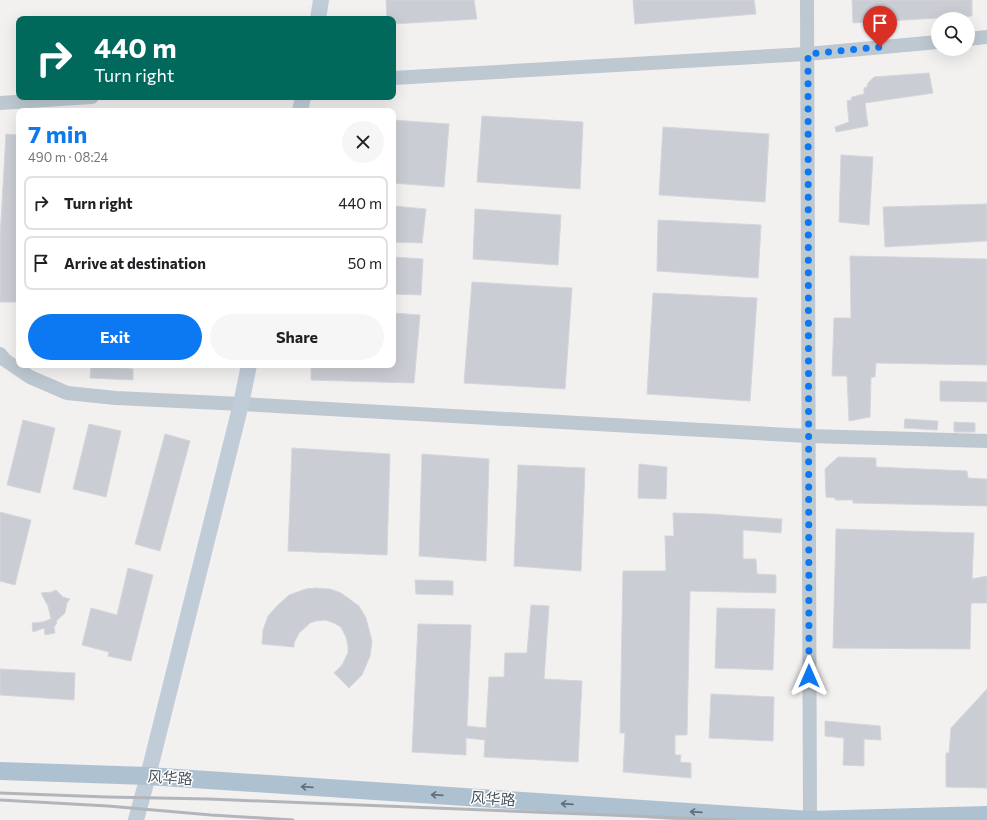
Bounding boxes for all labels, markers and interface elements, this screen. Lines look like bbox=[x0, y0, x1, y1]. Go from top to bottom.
pin bbox=[863, 6, 897, 47]
icon: arrive bbox=[869, 12, 891, 34]
map controls bbox=[931, 12, 975, 56]
button: search bbox=[931, 12, 975, 56]
text: 440 m bbox=[94, 30, 177, 64]
icon: right bbox=[28, 32, 80, 84]
text: Turn right bbox=[94, 64, 174, 86]
text: 7 min bbox=[28, 119, 87, 148]
button: close bbox=[342, 121, 384, 163]
text: 490 m · 08:24 bbox=[28, 149, 108, 165]
icon: right bbox=[30, 192, 52, 214]
text: Turn right bbox=[64, 194, 133, 212]
text: 440 m bbox=[338, 194, 382, 212]
icon: arrive bbox=[30, 252, 52, 274]
text: Arrive at destination bbox=[64, 254, 206, 272]
text: 50 m bbox=[348, 254, 382, 272]
button: Exit bbox=[28, 314, 202, 360]
button: Share bbox=[210, 314, 384, 360]
position arrow bbox=[788, 655, 830, 697]
street label: 风华路 bbox=[147, 766, 193, 788]
one-way arrow bbox=[301, 783, 314, 790]
street label: 风华路 bbox=[470, 787, 516, 809]
one-way arrow bbox=[431, 792, 444, 799]
one-way arrow bbox=[561, 800, 574, 807]
one-way arrow bbox=[690, 809, 703, 816]

